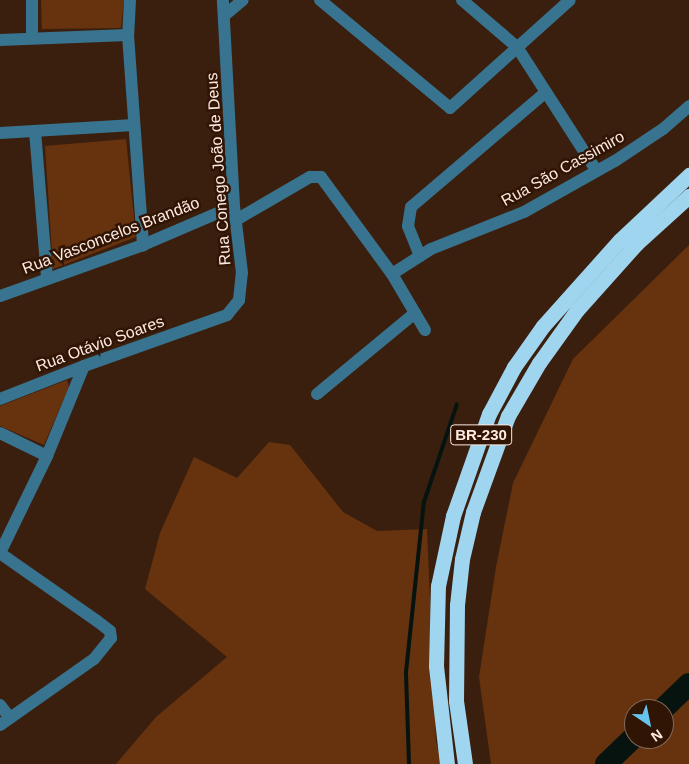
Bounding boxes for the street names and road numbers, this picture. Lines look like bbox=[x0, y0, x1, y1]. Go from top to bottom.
street label: Rua Conego João de Deus bbox=[203, 72, 235, 266]
street label: Rua São Cassimiro bbox=[498, 127, 628, 211]
street label: Rua Vasconcelos Brandão bbox=[20, 193, 202, 279]
street label: Rua Otávio Soares bbox=[33, 312, 167, 376]
road number: BR-230 bbox=[450, 422, 512, 448]

